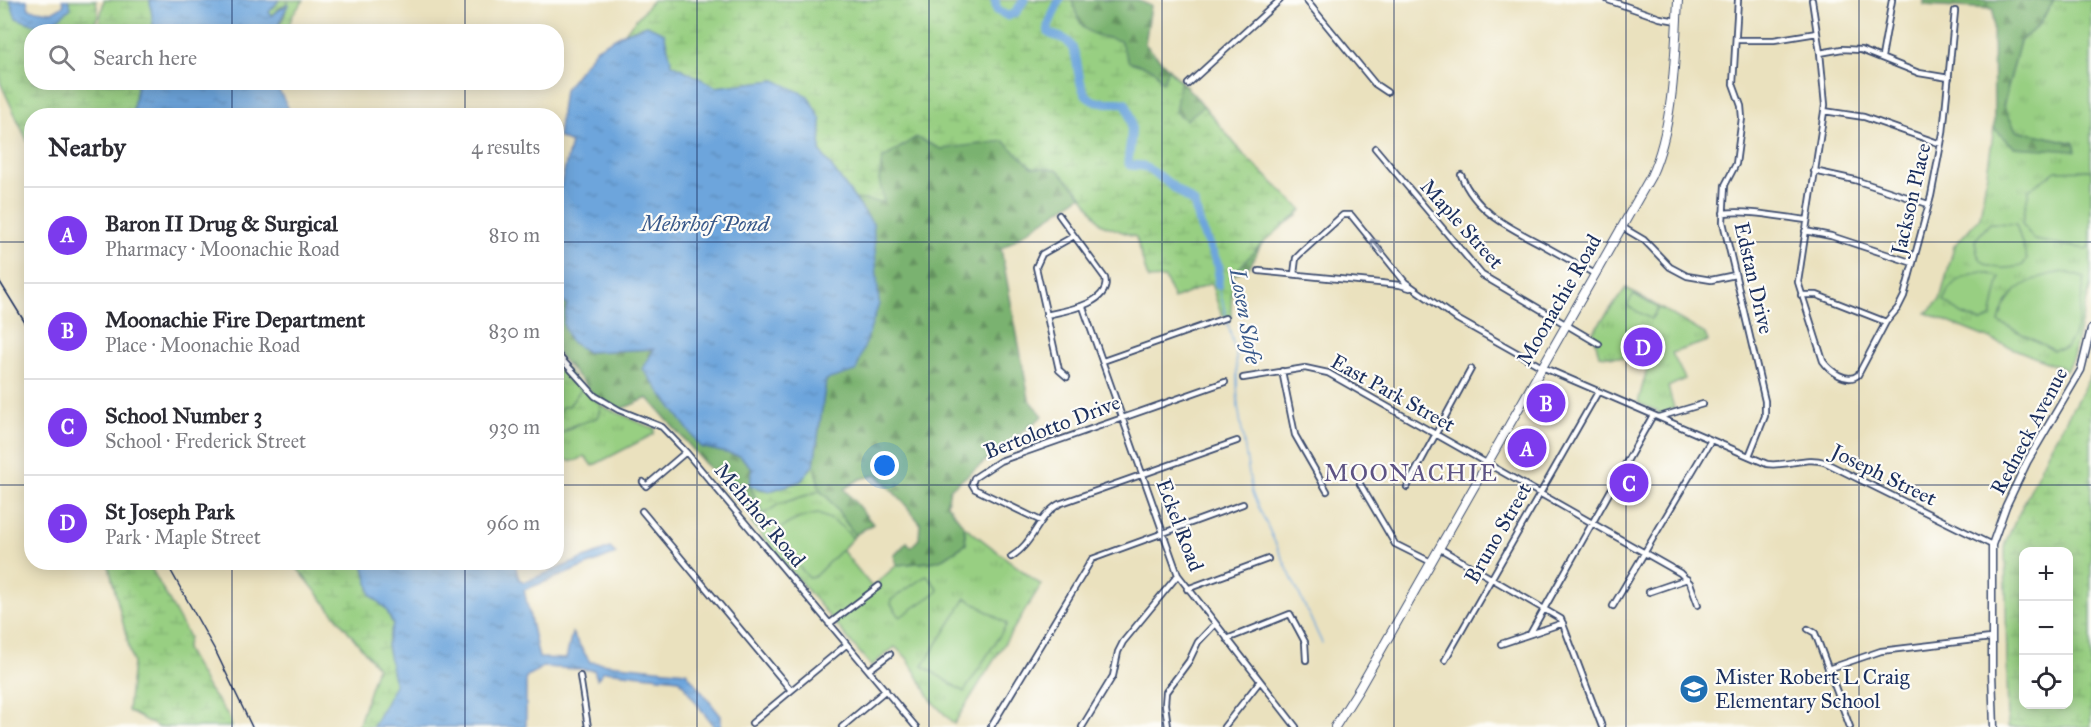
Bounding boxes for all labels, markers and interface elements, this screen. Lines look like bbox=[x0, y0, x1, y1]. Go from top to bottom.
search box bbox=[24, 24, 564, 90]
icon: search bbox=[45, 41, 78, 74]
text: Search here bbox=[93, 44, 197, 71]
text: Nearby bbox=[48, 131, 126, 163]
text: 4 results bbox=[471, 135, 540, 159]
street label: Jackson Place bbox=[1885, 140, 1937, 259]
street label: Maple Street bbox=[1415, 174, 1509, 275]
text: Baron II Drug & Surgical bbox=[105, 210, 338, 237]
water label: Mehrhof Pond bbox=[639, 210, 771, 237]
street label: Edstan Drive bbox=[1729, 220, 1780, 337]
text: A bbox=[61, 223, 74, 247]
text: 810 m bbox=[489, 223, 540, 247]
street label: Moonachie Road bbox=[1511, 229, 1607, 370]
text: Pharmacy · Moonachie Road bbox=[105, 237, 340, 261]
one-way arrow bbox=[1371, 238, 1384, 254]
water label: Losen Slofe bbox=[1224, 265, 1267, 367]
text: Moonachie Fire Department bbox=[105, 306, 365, 333]
text: B bbox=[61, 319, 74, 343]
text: 830 m bbox=[489, 319, 540, 343]
pin: D bbox=[1624, 324, 1662, 370]
text: Place · Moonachie Road bbox=[105, 333, 300, 357]
street label: East Park Street bbox=[1326, 348, 1460, 438]
street label: Redneck Avenue bbox=[1985, 363, 2074, 499]
pin: B bbox=[1526, 380, 1566, 426]
street label: Bertolotto Drive bbox=[980, 389, 1124, 465]
text: School Number 3 bbox=[105, 402, 262, 429]
text: C bbox=[61, 415, 74, 439]
text: 930 m bbox=[489, 415, 540, 439]
pin: A bbox=[1508, 426, 1546, 470]
text: School · Frederick Street bbox=[105, 429, 306, 453]
street label: Joseph Street bbox=[1825, 437, 1941, 512]
your location bbox=[870, 451, 899, 480]
street label: Mehrhof Road bbox=[709, 458, 811, 573]
district label: MOONACHIE bbox=[1324, 458, 1498, 488]
pin: C bbox=[1610, 460, 1648, 506]
street label: Eckel Road bbox=[1150, 475, 1210, 575]
street label: Bruno Street bbox=[1459, 478, 1537, 588]
text: St Joseph Park bbox=[105, 498, 235, 525]
text: D bbox=[60, 511, 75, 535]
text: 960 m bbox=[486, 511, 540, 535]
text: Park · Maple Street bbox=[105, 525, 261, 549]
map controls bbox=[2019, 547, 2073, 709]
button: + bbox=[2019, 547, 2073, 601]
button: − bbox=[2019, 601, 2073, 655]
button: locate bbox=[2019, 655, 2073, 709]
place label: Mister Robert L Craig Elementary School bbox=[1715, 664, 1910, 714]
school or university icon: Mister Robert L Craig Elementary School bbox=[1678, 673, 1710, 705]

